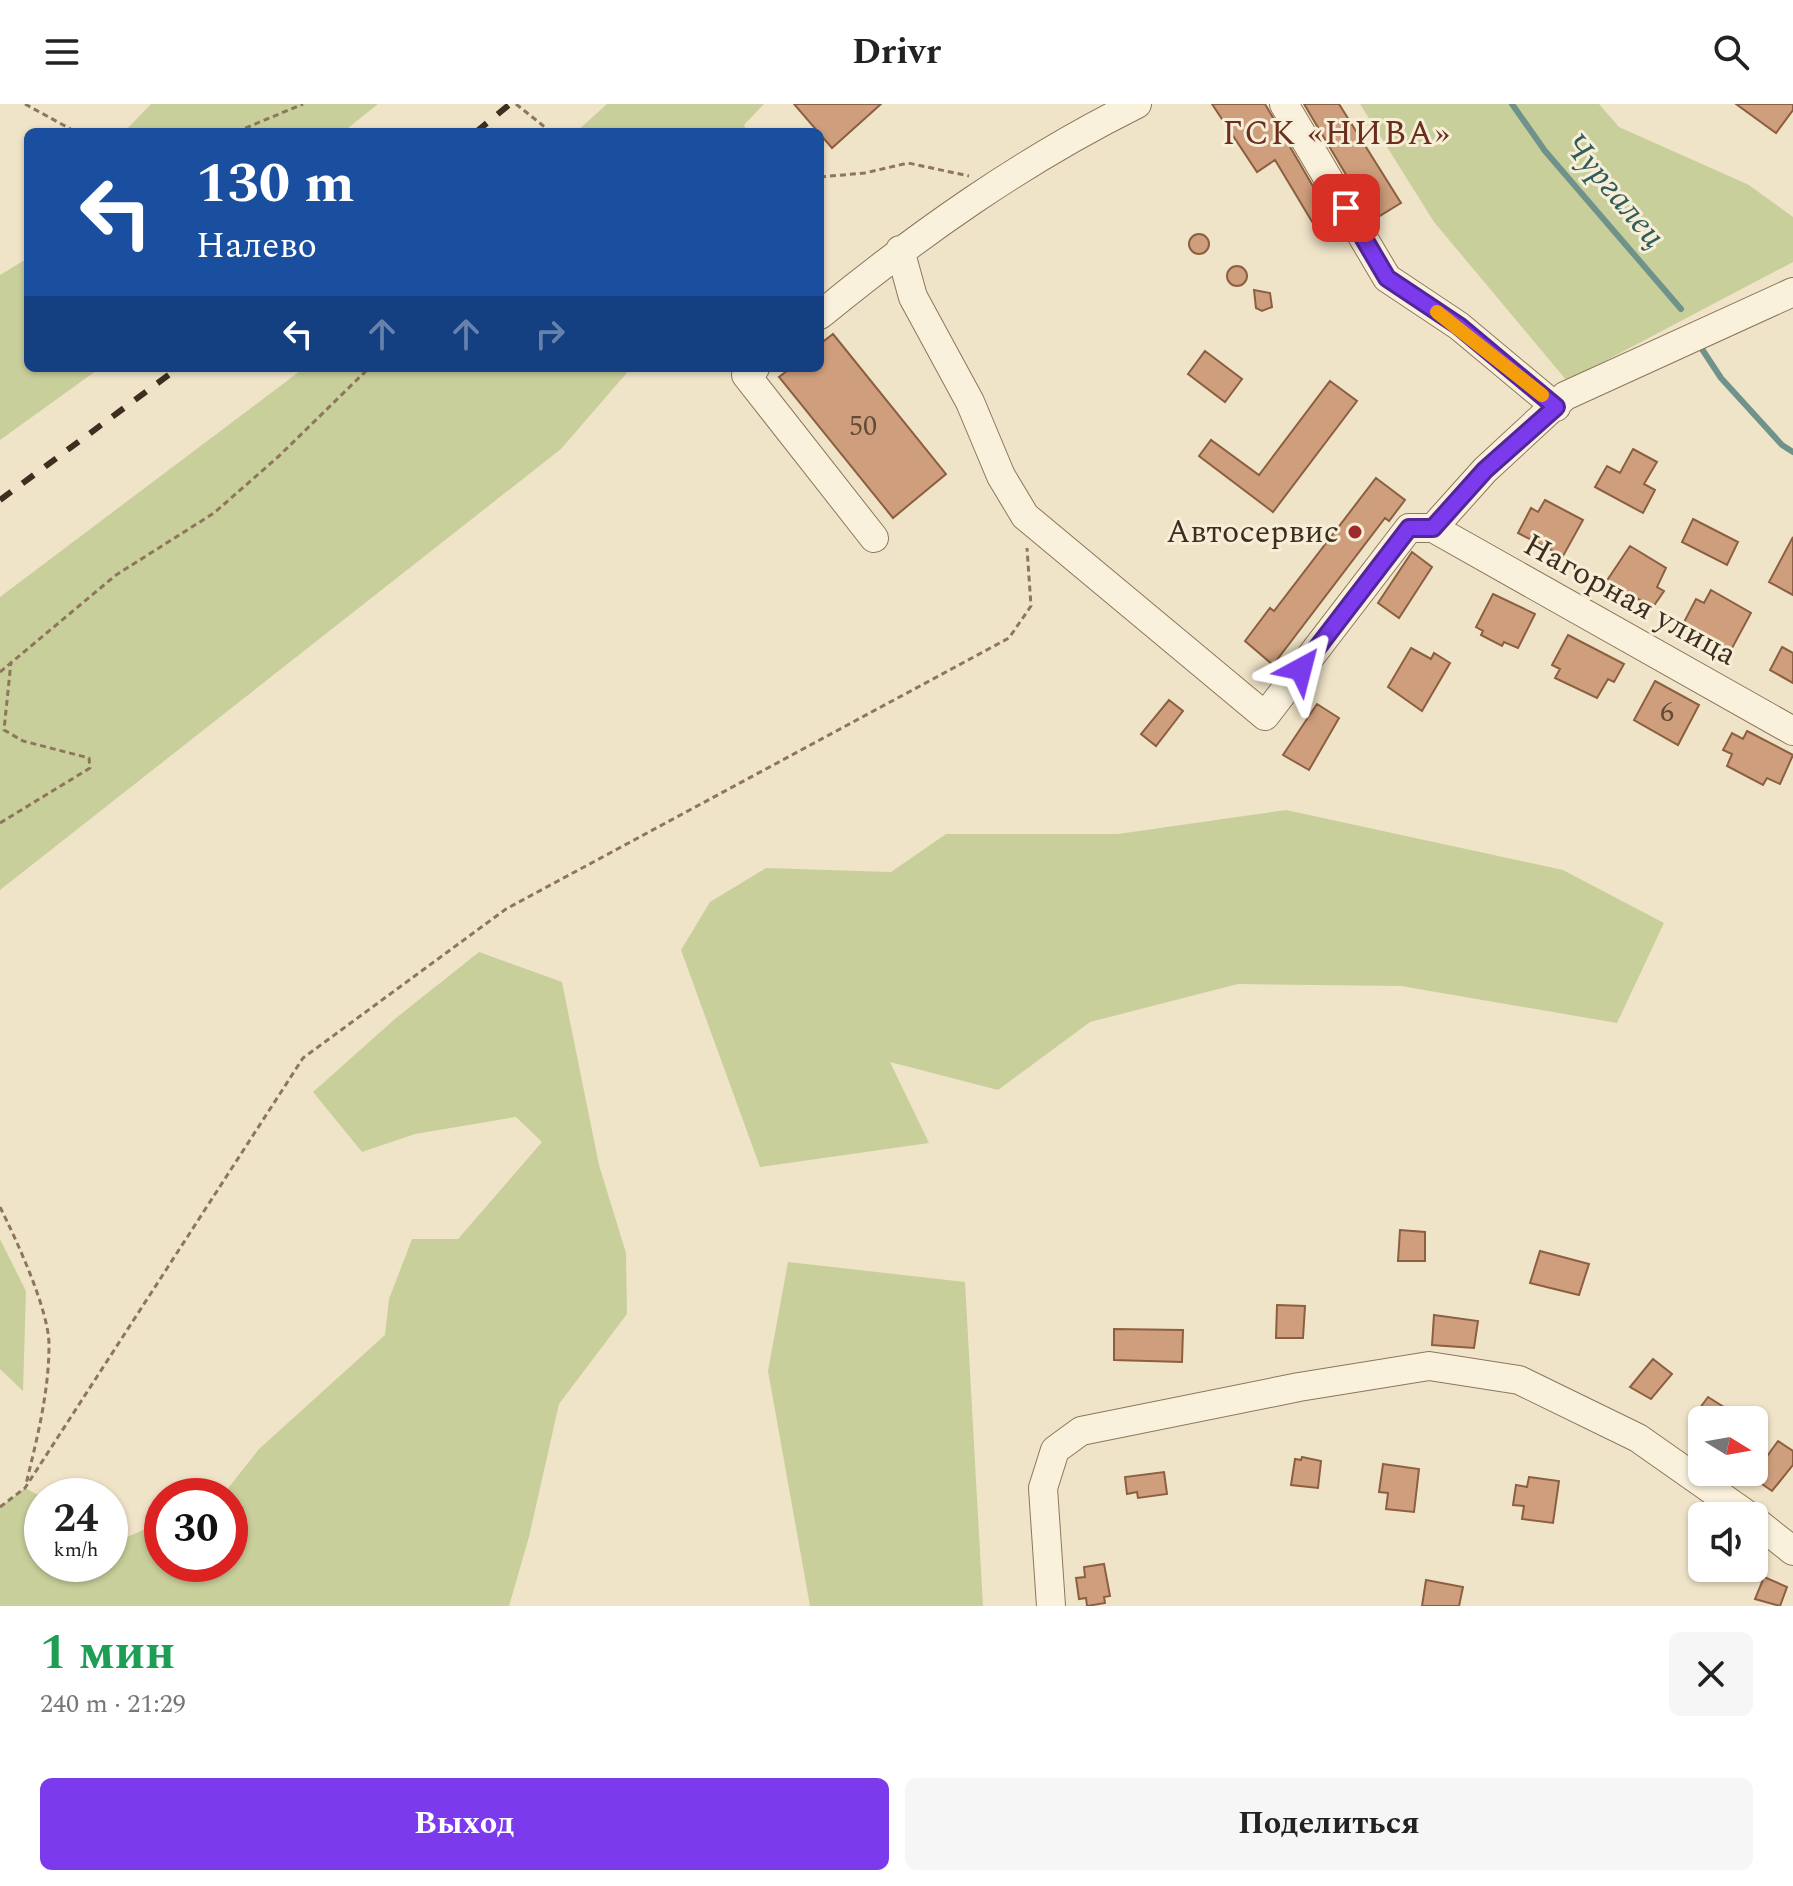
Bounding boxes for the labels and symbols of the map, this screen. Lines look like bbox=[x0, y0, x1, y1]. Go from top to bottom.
district label: ГСК «НИВА» bbox=[1222, 108, 1452, 160]
water label: Чургалец bbox=[1550, 122, 1678, 260]
pin bbox=[1312, 174, 1380, 242]
house number: 50 bbox=[849, 405, 877, 448]
place label: Автосервис bbox=[1166, 508, 1339, 557]
street label: Нагорная улица bbox=[1514, 521, 1746, 679]
marker: Автосервис bbox=[1346, 523, 1364, 541]
position arrow bbox=[1259, 627, 1343, 711]
house number: 6 bbox=[1660, 691, 1674, 734]
north arrow bbox=[1688, 1406, 1768, 1486]
speed limit sign: 30 bbox=[144, 1478, 248, 1582]

